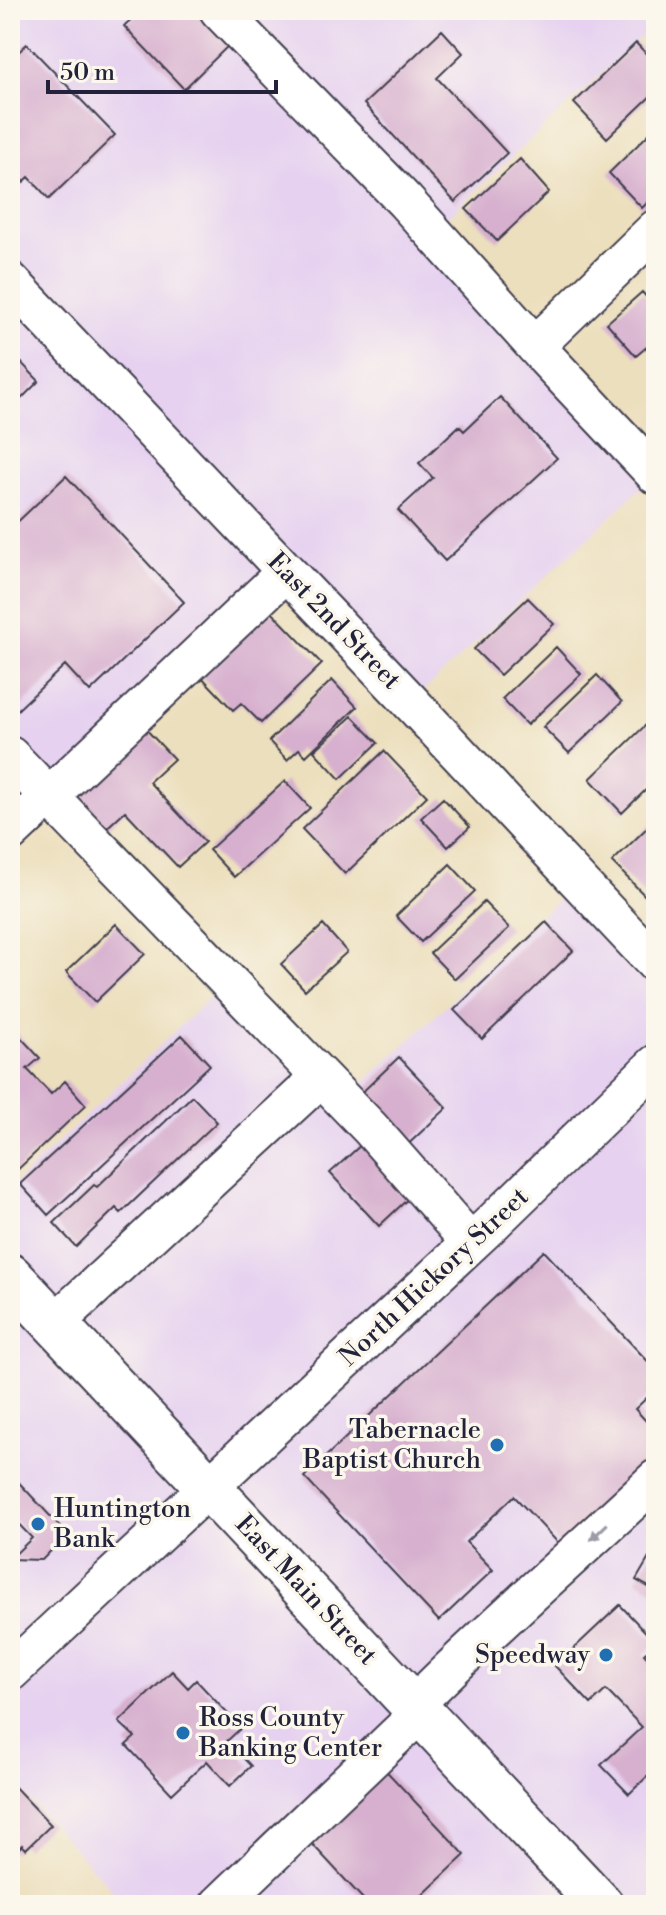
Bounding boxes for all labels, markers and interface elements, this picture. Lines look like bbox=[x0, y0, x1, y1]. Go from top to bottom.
scale bar bbox=[48, 44, 276, 94]
text: 50 m bbox=[60, 58, 115, 88]
street label: East 2nd Street bbox=[261, 546, 407, 696]
street label: North Hickory Street bbox=[333, 1181, 535, 1373]
place label: Tabernacle Baptist Church bbox=[302, 1414, 481, 1476]
marker: Tabernacle Baptist Church bbox=[488, 1436, 506, 1454]
place label: Huntington Bank bbox=[53, 1493, 191, 1555]
street label: East Main Street bbox=[228, 1508, 384, 1672]
marker: Huntington Bank bbox=[29, 1515, 47, 1533]
one-way arrow bbox=[590, 1523, 609, 1541]
place label: Speedway bbox=[475, 1639, 590, 1671]
marker: Speedway bbox=[597, 1646, 615, 1664]
place label: Ross County Banking Center bbox=[198, 1702, 382, 1764]
marker: Ross County Banking Center bbox=[174, 1724, 192, 1742]

